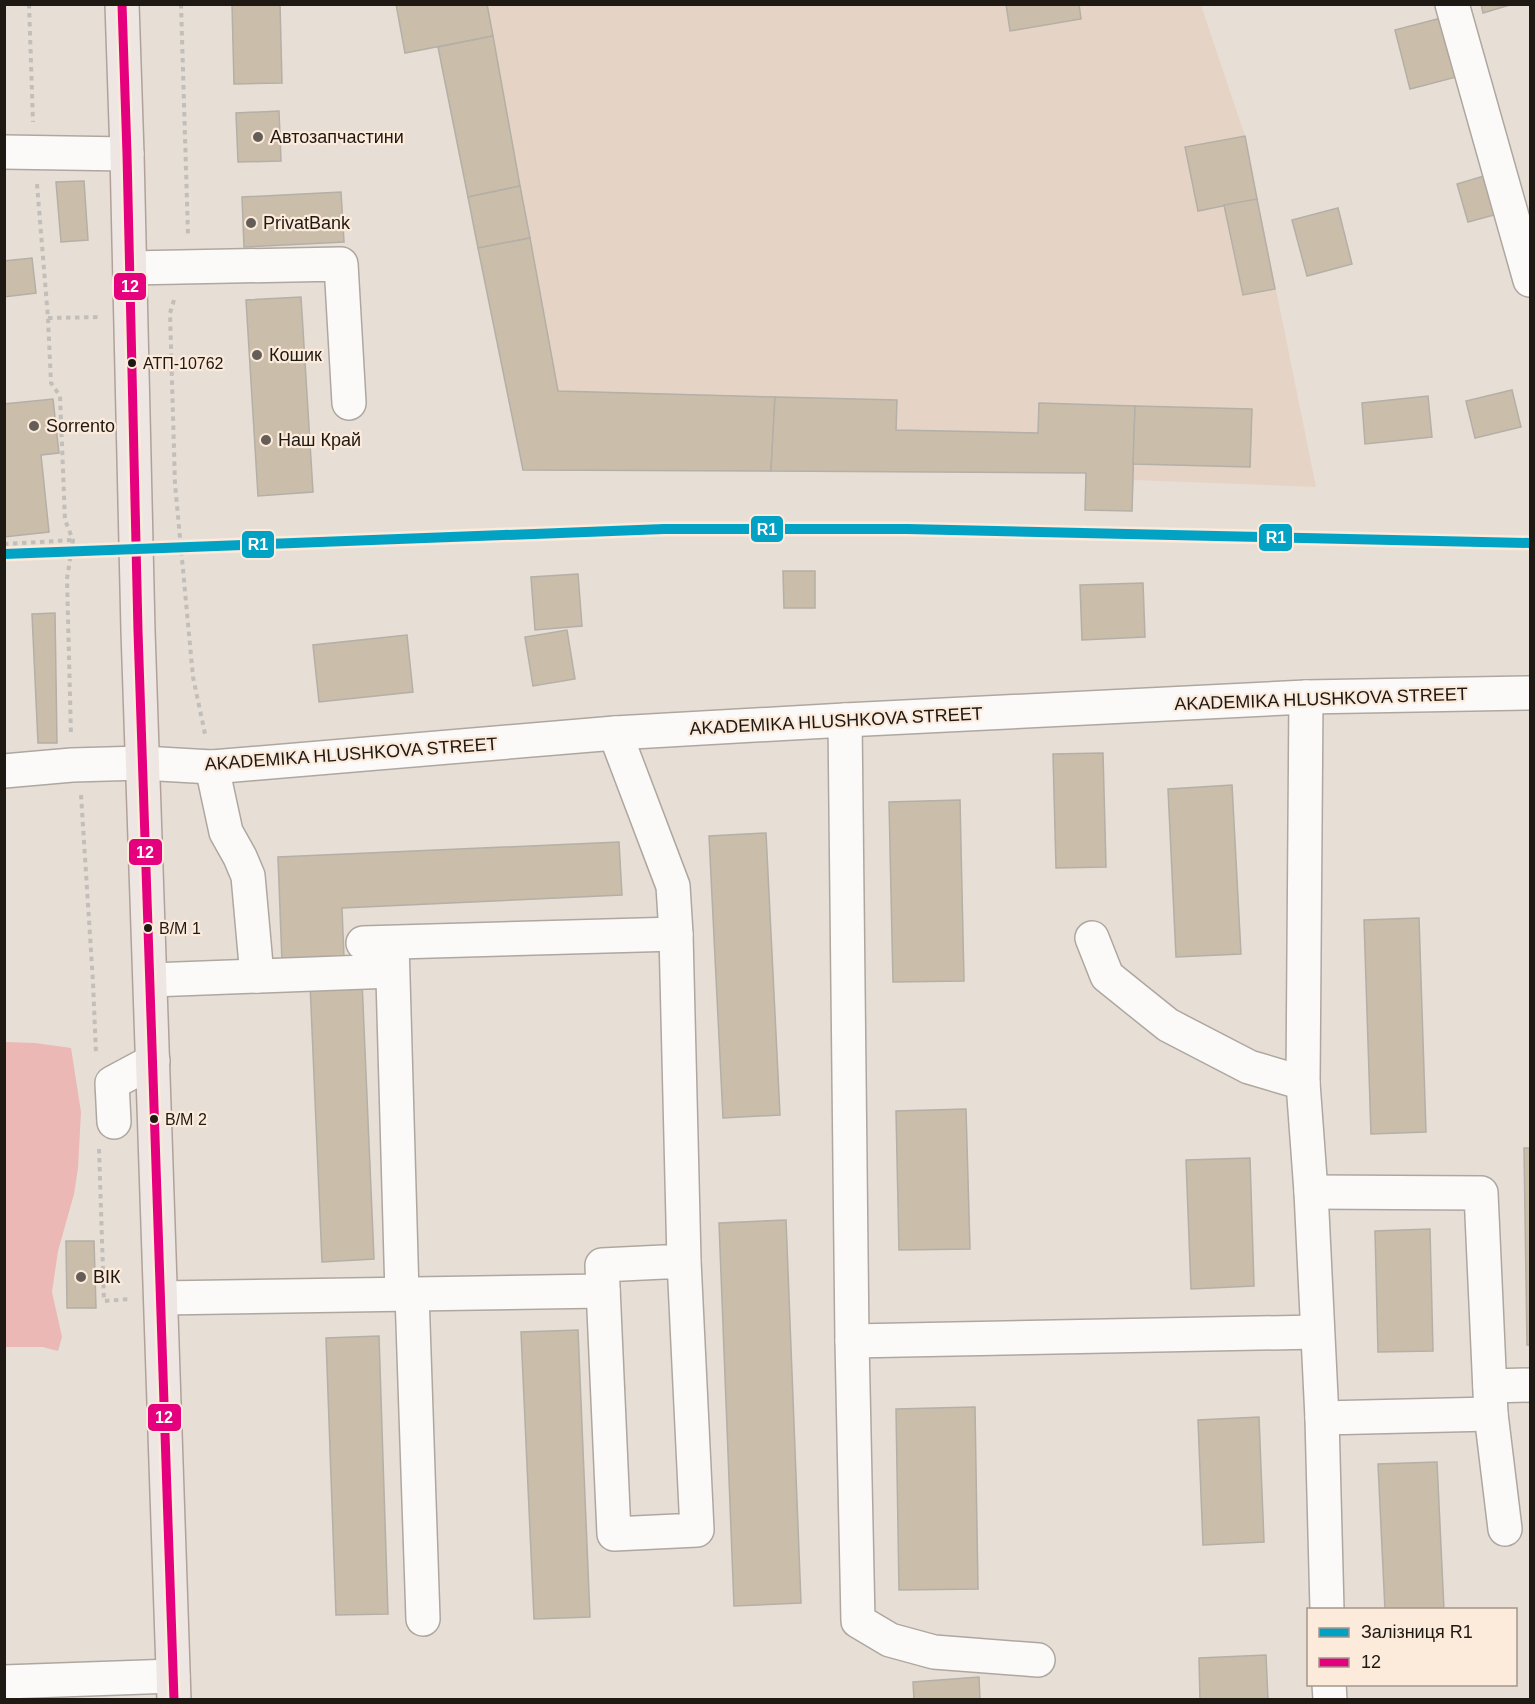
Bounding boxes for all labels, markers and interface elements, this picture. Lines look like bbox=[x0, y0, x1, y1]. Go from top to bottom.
place label: Автозапчастини bbox=[270, 127, 404, 147]
marker: Автозапчастини bbox=[251, 130, 265, 144]
place label: PrivatBank bbox=[263, 213, 351, 233]
marker: PrivatBank bbox=[244, 216, 258, 230]
line badge: 12 bbox=[113, 272, 147, 301]
text: 12 bbox=[121, 278, 139, 295]
place label: Кошик bbox=[269, 345, 322, 365]
marker: Кошик bbox=[250, 348, 264, 362]
place label: АТП-10762 bbox=[143, 355, 224, 372]
marker: АТП-10762 bbox=[126, 357, 138, 369]
place label: Sorrento bbox=[46, 416, 115, 436]
marker: Sorrento bbox=[27, 419, 41, 433]
place label: Наш Край bbox=[278, 430, 361, 450]
marker: Наш Край bbox=[259, 433, 273, 447]
line badge: R1 bbox=[750, 515, 784, 543]
text: R1 bbox=[757, 521, 777, 538]
line badge: R1 bbox=[1258, 523, 1293, 552]
text: R1 bbox=[1266, 529, 1286, 546]
line badge: R1 bbox=[241, 530, 275, 559]
text: R1 bbox=[248, 536, 268, 553]
street label: AKADEMIKA HLUSHKOVA STREET bbox=[1174, 684, 1468, 714]
street label: AKADEMIKA HLUSHKOVA STREET bbox=[689, 703, 983, 739]
street label: AKADEMIKA HLUSHKOVA STREET bbox=[204, 734, 498, 774]
line badge: 12 bbox=[128, 838, 163, 866]
text: 12 bbox=[136, 844, 154, 861]
place label: В/М 1 bbox=[159, 920, 201, 937]
marker: В/М 1 bbox=[142, 922, 154, 934]
place label: В/М 2 bbox=[165, 1111, 207, 1128]
marker: В/М 2 bbox=[148, 1113, 160, 1125]
place label: ВІК bbox=[93, 1267, 121, 1287]
marker: ВІК bbox=[74, 1270, 88, 1284]
line badge: 12 bbox=[147, 1403, 182, 1432]
text: 12 bbox=[155, 1409, 173, 1426]
legend bbox=[1307, 1608, 1517, 1686]
text: Залізниця R1 bbox=[1361, 1622, 1473, 1642]
text: 12 bbox=[1361, 1652, 1381, 1672]

